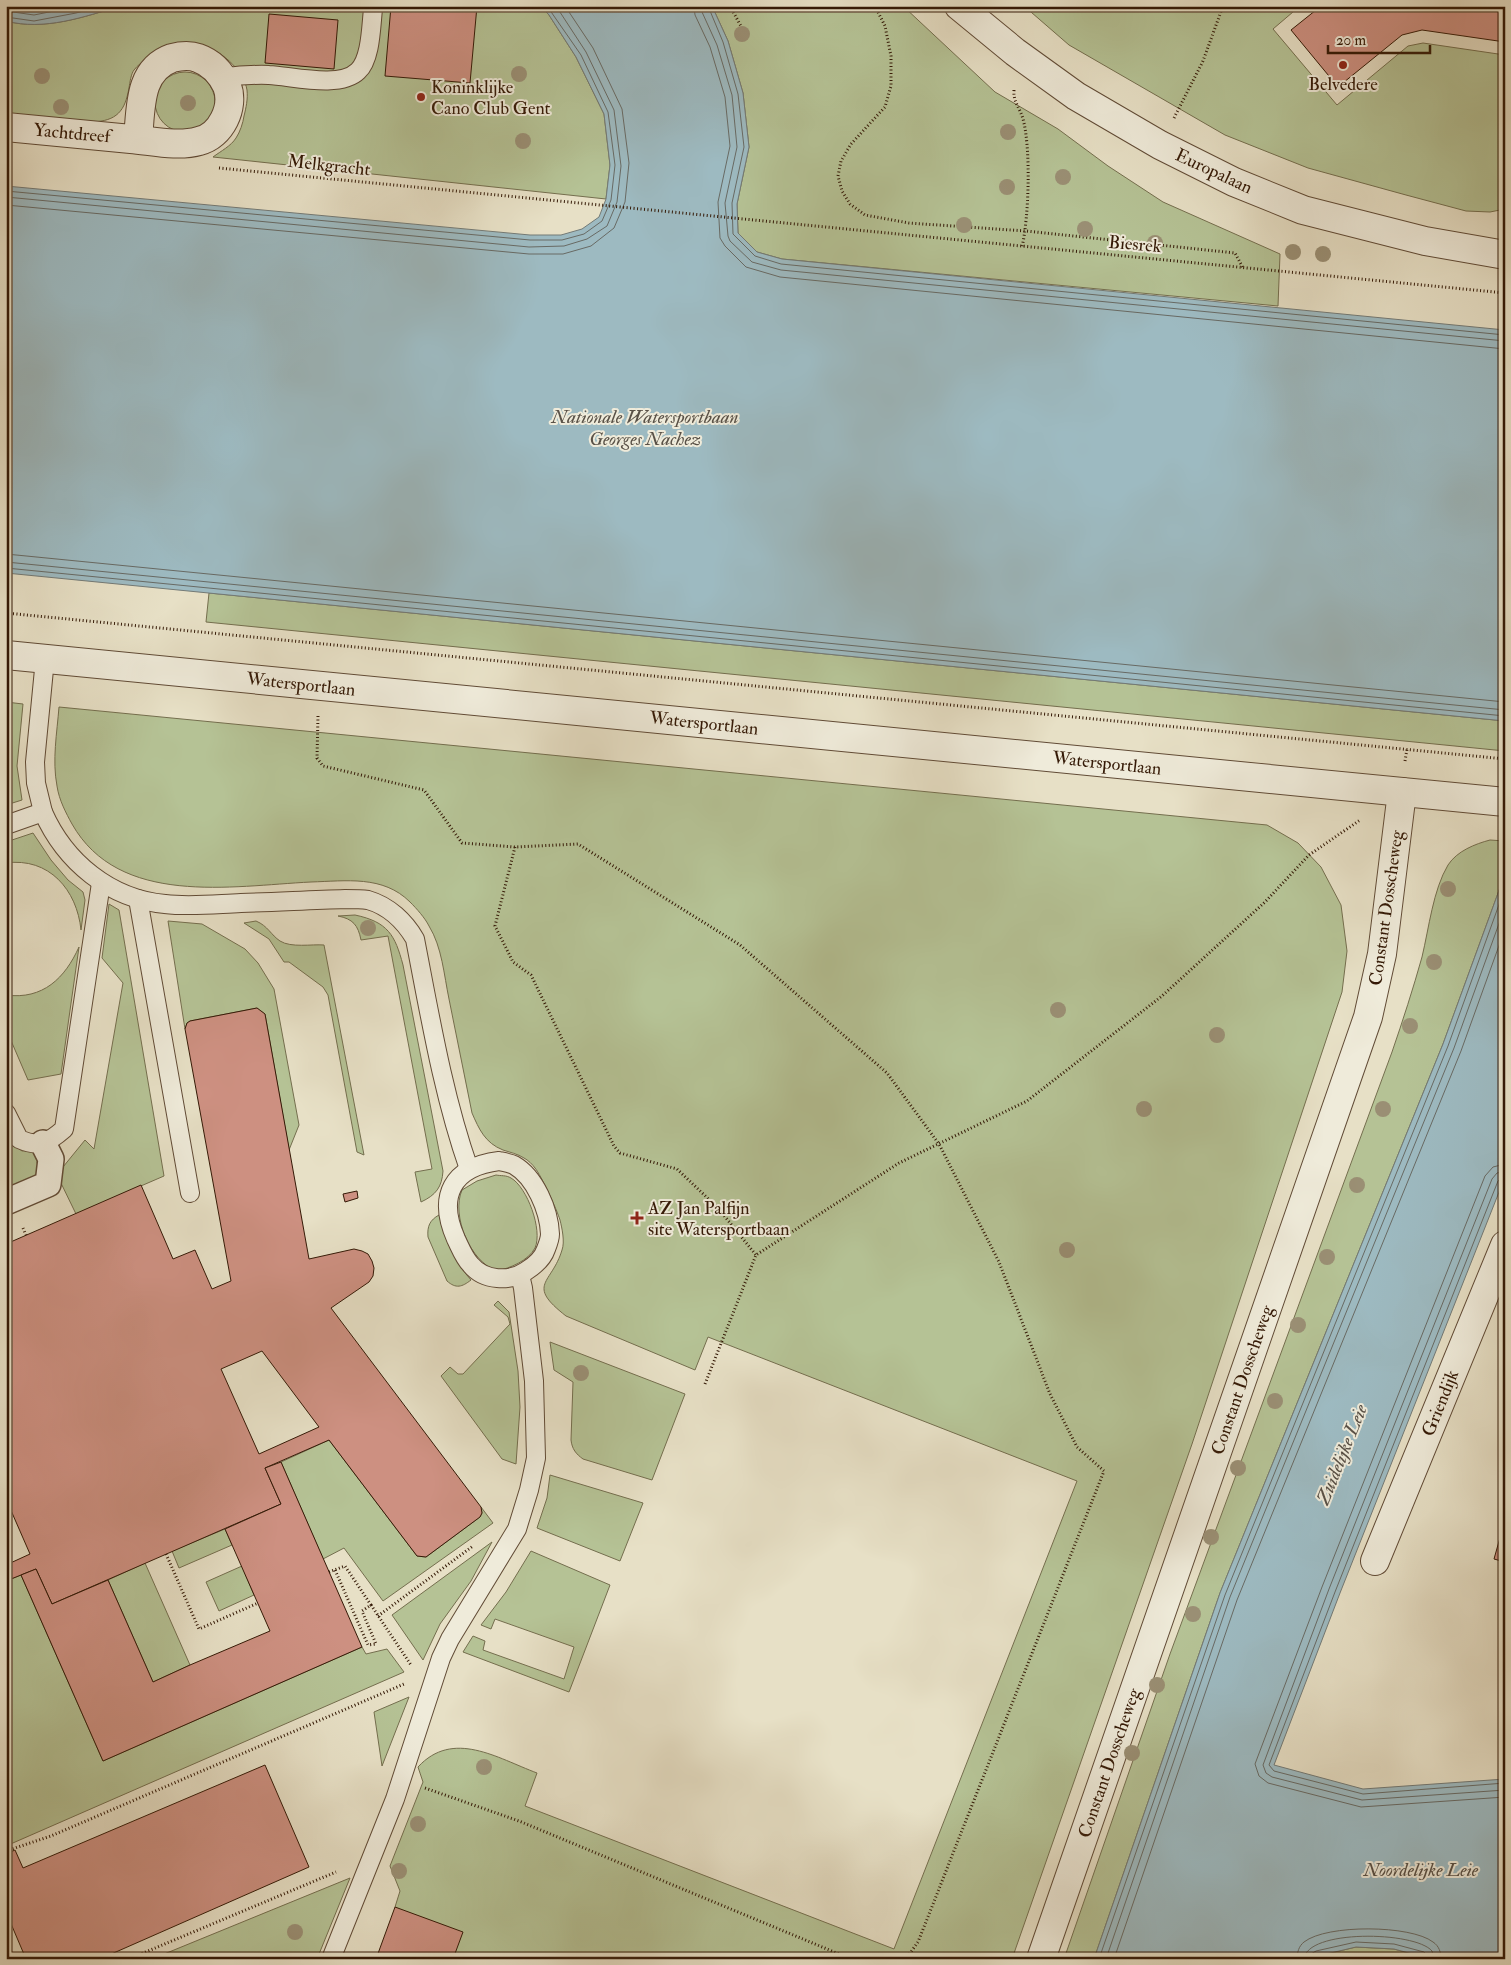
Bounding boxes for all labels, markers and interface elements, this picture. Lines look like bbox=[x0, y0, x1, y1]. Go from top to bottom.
scale bar bbox=[1328, 22, 1431, 54]
text: 20 m bbox=[1336, 31, 1366, 50]
marker: Belvedere bbox=[1337, 59, 1349, 71]
place label: Belvedere bbox=[1308, 73, 1378, 96]
place label: Koninklijke Cano Club Gent bbox=[431, 76, 551, 120]
marker: Koninklijke Cano Club Gent bbox=[415, 91, 427, 103]
street label: Yachtdreef bbox=[33, 119, 114, 149]
street label: Europalaan bbox=[1171, 144, 1256, 199]
street label: Melkgracht bbox=[286, 150, 372, 181]
street label: Biesrek bbox=[1108, 231, 1163, 258]
water label: Nationale Watersportbaan Georges Nachez bbox=[551, 405, 738, 451]
street label: Watersportlaan bbox=[244, 667, 357, 702]
street label: Watersportlaan bbox=[647, 706, 760, 741]
street label: Watersportlaan bbox=[1050, 746, 1163, 781]
street label: Constant Dosscheweg bbox=[1364, 828, 1409, 987]
place label: AZ Jan Palfijn site Watersportbaan bbox=[647, 1197, 790, 1241]
marker: AZ Jan Palfijn site Watersportbaan bbox=[630, 1211, 644, 1225]
street label: Constant Dosscheweg bbox=[1206, 1301, 1279, 1458]
street label: Griendijk bbox=[1417, 1366, 1464, 1440]
water label: Zuidelijke Leie bbox=[1311, 1400, 1373, 1509]
street label: Constant Dosscheweg bbox=[1073, 1684, 1146, 1841]
water label: Noordelijke Leie bbox=[1363, 1858, 1479, 1882]

